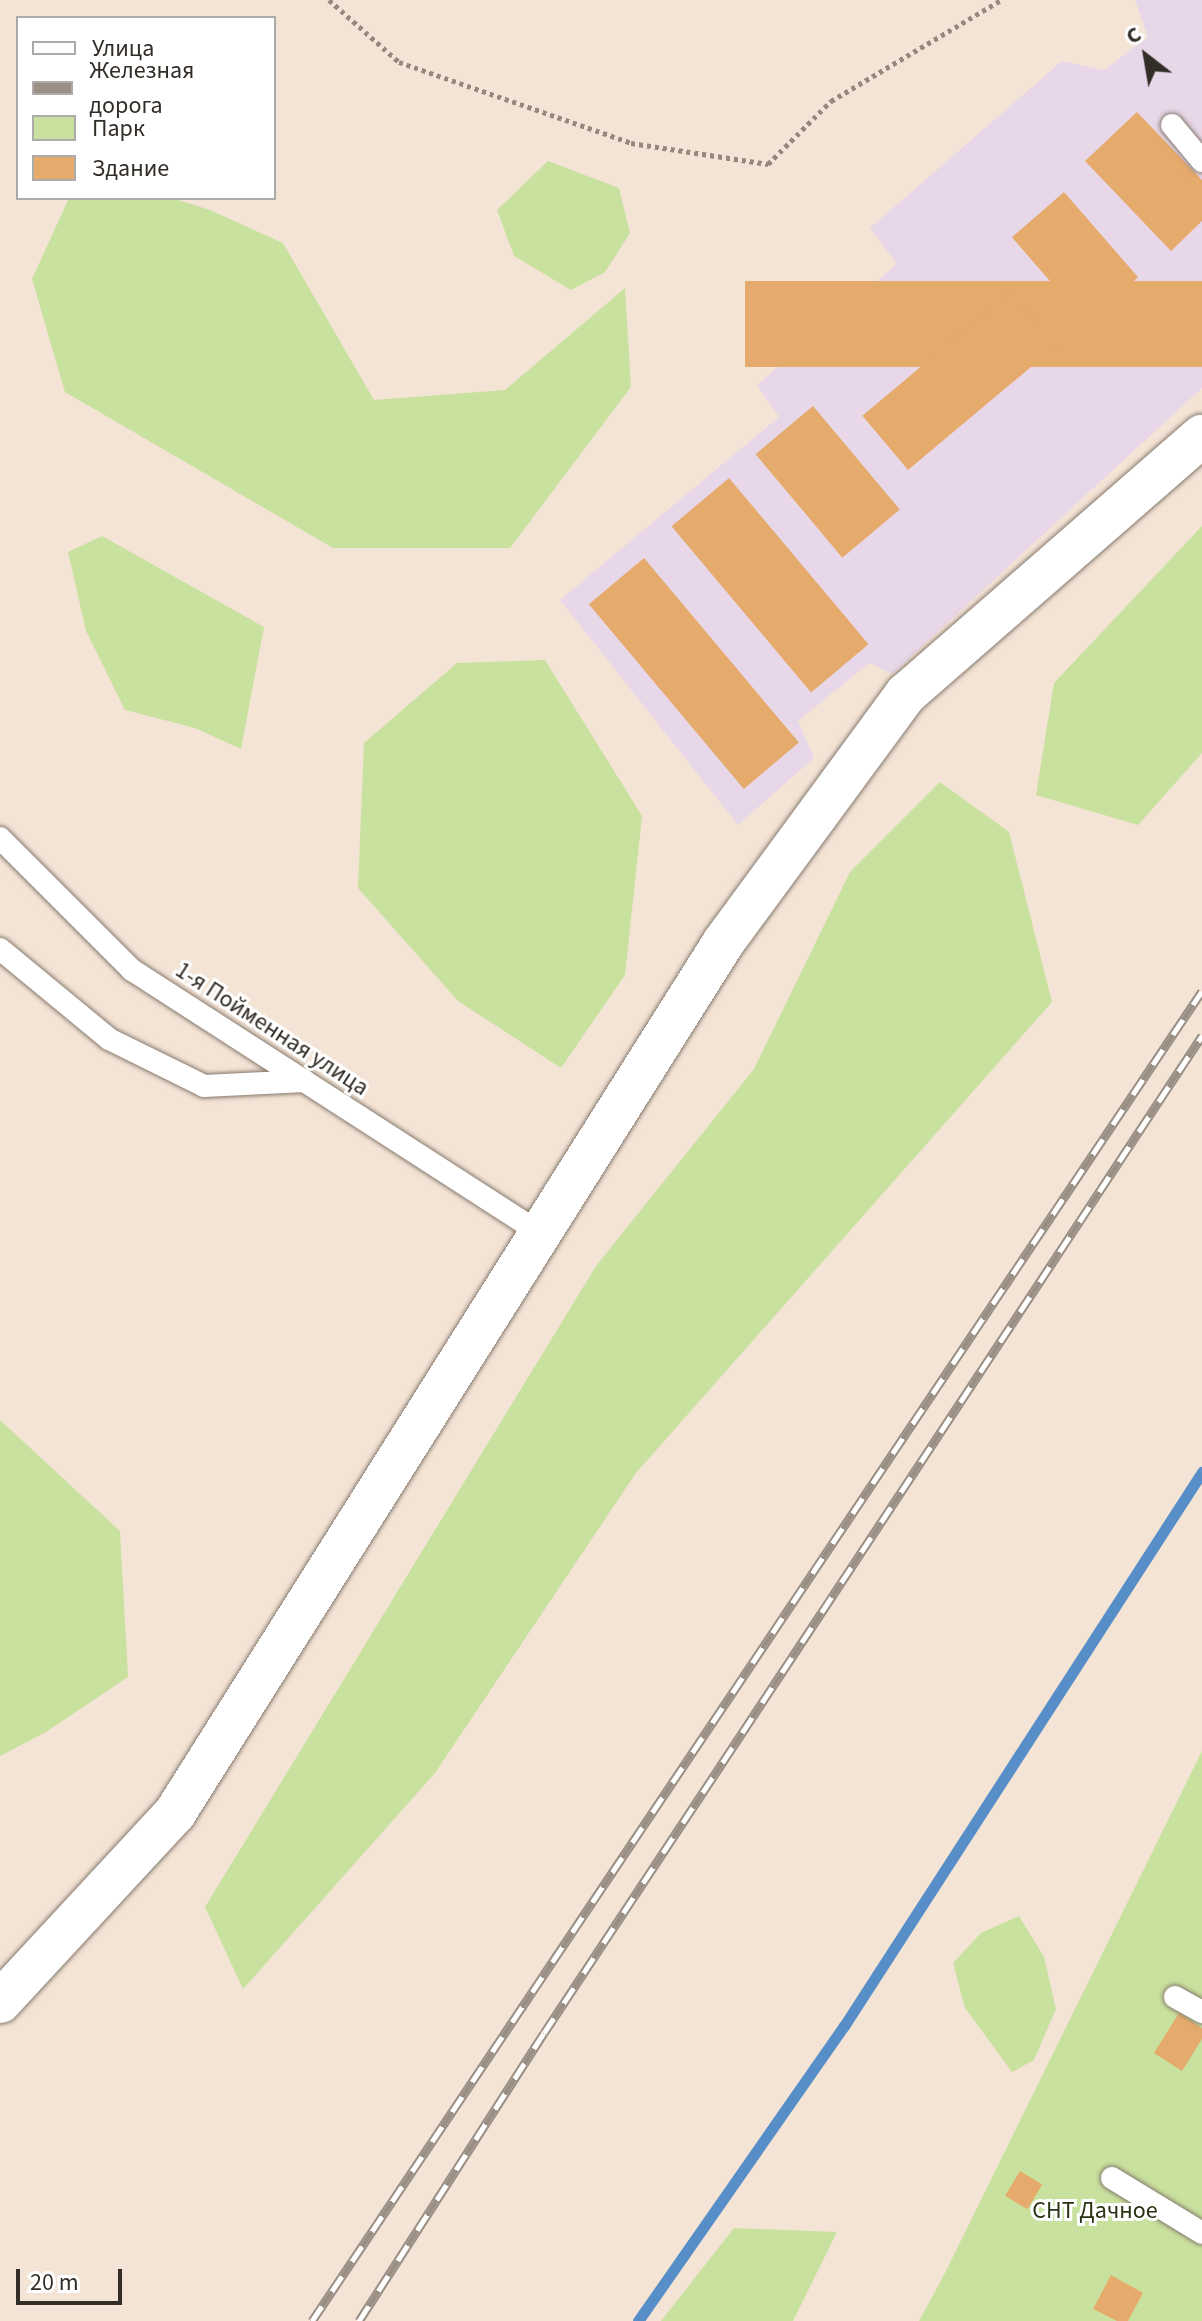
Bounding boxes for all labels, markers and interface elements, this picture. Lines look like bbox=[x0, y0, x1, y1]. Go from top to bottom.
legend bbox=[16, 16, 276, 200]
north arrow bbox=[1106, 16, 1186, 96]
text: С bbox=[1120, 18, 1147, 52]
text: Улица bbox=[92, 31, 154, 66]
text: Железная дорога bbox=[89, 53, 194, 123]
text: Парк bbox=[92, 111, 145, 146]
text: Здание bbox=[92, 151, 169, 186]
street label: 1-я Пойменная улица bbox=[170, 956, 374, 1102]
park label: СНТ Дачное bbox=[1032, 2197, 1158, 2225]
scale bar bbox=[20, 2253, 126, 2303]
text: 20 m bbox=[30, 2265, 79, 2300]

